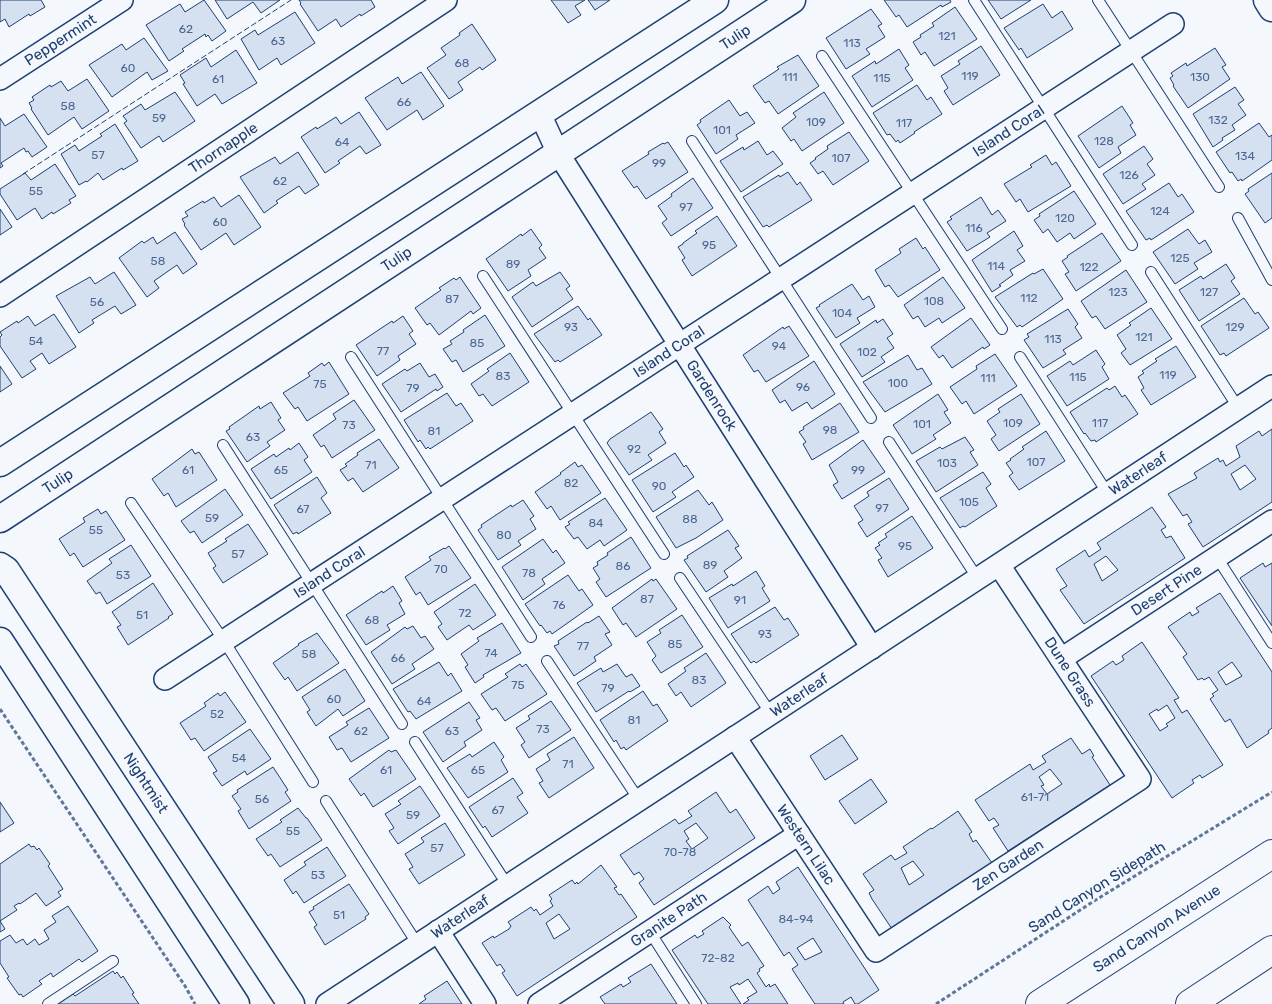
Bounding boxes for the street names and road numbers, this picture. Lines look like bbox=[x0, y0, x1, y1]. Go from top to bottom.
street label: Peppermint bbox=[21, 10, 100, 70]
street label: Tulip bbox=[717, 21, 754, 54]
street label: Island Coral bbox=[969, 101, 1048, 161]
street label: Thornapple bbox=[185, 118, 261, 177]
street label: Tulip bbox=[378, 243, 415, 276]
street label: Island Coral bbox=[630, 322, 708, 381]
street label: Gardenrock bbox=[683, 356, 741, 434]
street label: Waterleaf bbox=[1105, 448, 1171, 499]
street label: Tulip bbox=[39, 465, 76, 498]
street label: Island Coral bbox=[290, 542, 368, 602]
street label: Desert Pine bbox=[1128, 560, 1205, 620]
street label: Dune Grass bbox=[1041, 634, 1099, 711]
street label: Waterleaf bbox=[766, 670, 832, 721]
street label: Nightmist bbox=[120, 749, 172, 817]
street label: Western Lilac bbox=[773, 801, 839, 888]
street label: Zen Garden bbox=[970, 835, 1047, 894]
street label: Sand Canyon Sidepath bbox=[1025, 837, 1169, 937]
street label: Sand Canyon Avenue bbox=[1090, 881, 1224, 976]
street label: Granite Path bbox=[627, 888, 710, 951]
street label: Waterleaf bbox=[428, 891, 493, 943]

